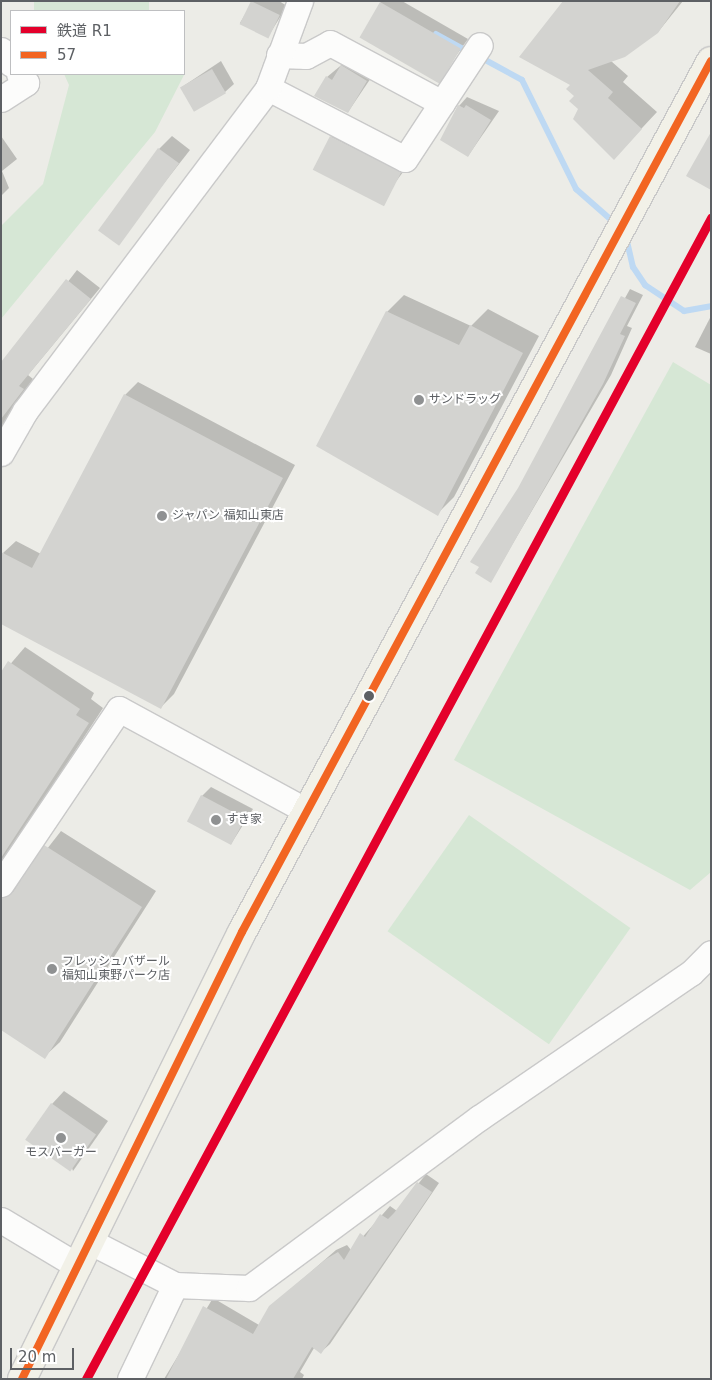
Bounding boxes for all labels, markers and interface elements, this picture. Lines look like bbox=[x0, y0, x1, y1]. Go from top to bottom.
legend bbox=[10, 10, 185, 75]
text: 鉄道 R1 bbox=[57, 22, 112, 40]
text: 57 bbox=[57, 46, 76, 64]
place label: サンドラッグ bbox=[429, 393, 501, 407]
marker: サンドラッグ bbox=[413, 394, 425, 406]
place label: ジャパン 福知山東店 bbox=[172, 509, 284, 523]
marker: ジャパン 福知山東店 bbox=[156, 510, 168, 522]
unlabelled marker bbox=[364, 691, 374, 701]
place label: すき家 bbox=[226, 813, 262, 827]
marker: すき家 bbox=[210, 814, 222, 826]
place label: フレッシュバザール 福知山東野パーク店 bbox=[62, 955, 170, 983]
marker: フレッシュバザール 福知山東野パーク店 bbox=[46, 963, 58, 975]
marker: モスバーガー bbox=[55, 1132, 67, 1144]
place label: モスバーガー bbox=[25, 1146, 97, 1160]
scale bar bbox=[12, 1338, 76, 1370]
text: 20 m bbox=[18, 1348, 56, 1366]

